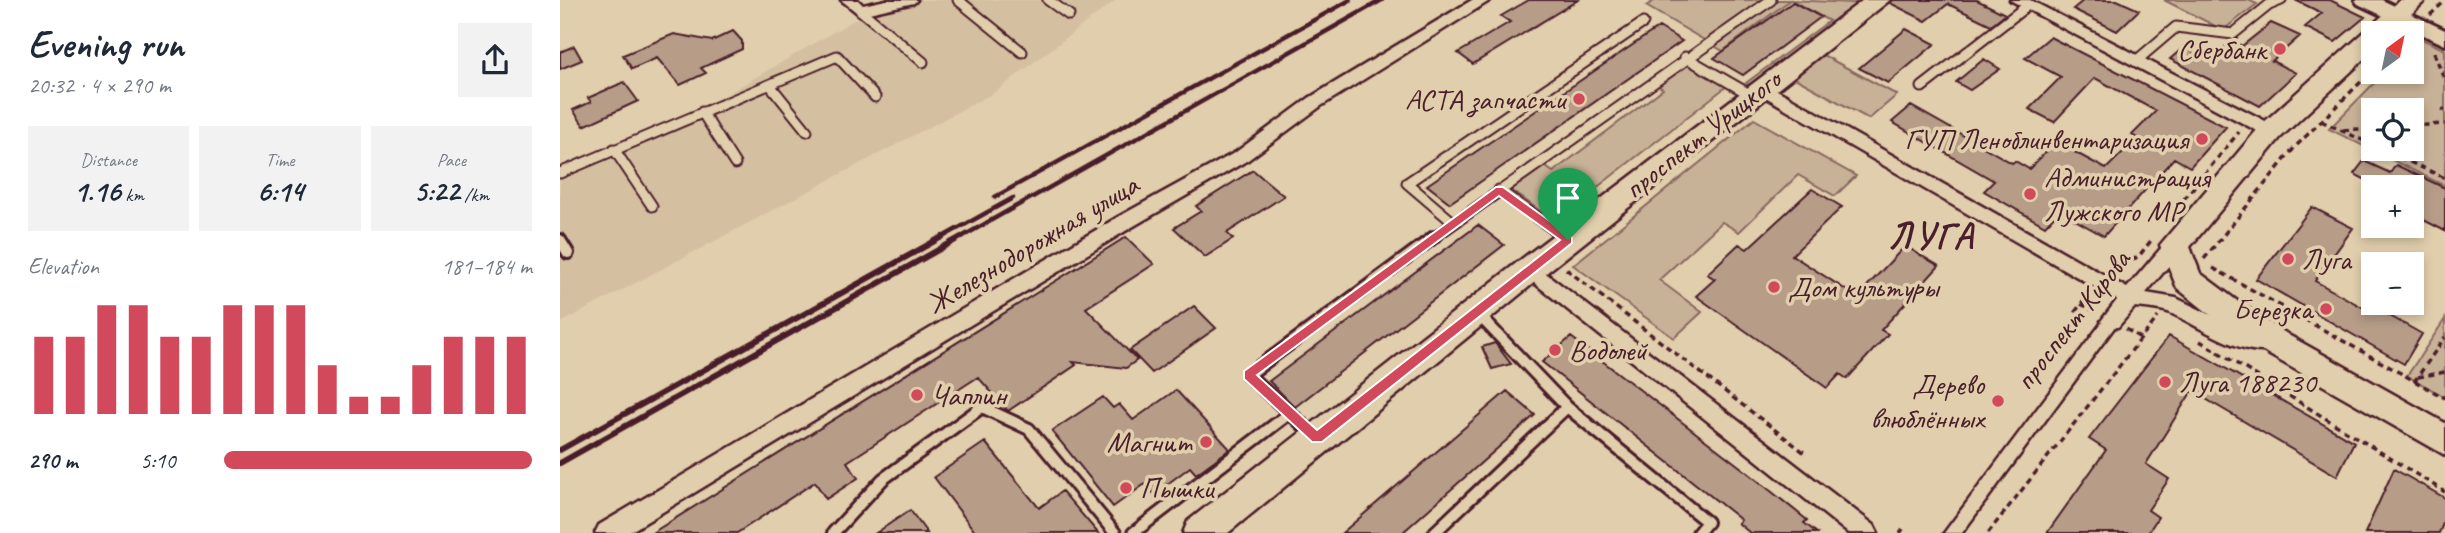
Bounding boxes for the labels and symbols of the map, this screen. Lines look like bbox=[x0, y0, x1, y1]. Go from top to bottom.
north arrow bbox=[2361, 21, 2424, 84]
place label: Сбербанк bbox=[2177, 30, 2268, 68]
marker: Сбербанк bbox=[2272, 41, 2288, 57]
street label: проспект Урицкого bbox=[1616, 59, 1791, 207]
place label: АСТА запчасти bbox=[1405, 80, 1567, 118]
marker: АСТА запчасти bbox=[1571, 91, 1587, 107]
place label: ГУП Леноблинвентаризация bbox=[1905, 120, 2191, 158]
marker: ГУП Леноблинвентаризация bbox=[2194, 131, 2210, 147]
place label: Администрация Лужского МР bbox=[2044, 158, 2212, 230]
street label: Железнодорожная улица bbox=[919, 165, 1147, 322]
pin bbox=[1538, 168, 1598, 240]
marker: Администрация Лужского МР bbox=[2022, 186, 2038, 202]
district label: ЛУГА bbox=[1888, 212, 1976, 259]
place label: Луга bbox=[2302, 240, 2353, 278]
street label: проспект Кирова bbox=[2005, 241, 2140, 398]
marker: Луга bbox=[2280, 251, 2296, 267]
place label: Дом культуры bbox=[1788, 268, 1941, 306]
marker: Дом культуры bbox=[1766, 279, 1782, 295]
place label: Березка bbox=[2233, 290, 2315, 328]
marker: Березка bbox=[2318, 301, 2334, 317]
place label: Водолей bbox=[1569, 331, 1648, 369]
marker: Водолей bbox=[1547, 342, 1563, 358]
place label: Луга 188230 bbox=[2179, 363, 2319, 401]
place label: Дерево влюблённых bbox=[1871, 365, 1987, 437]
marker: Луга 188230 bbox=[2157, 374, 2173, 390]
place label: Чаплин bbox=[931, 376, 1009, 414]
marker: Чаплин bbox=[909, 387, 925, 403]
marker: Дерево влюблённых bbox=[1990, 393, 2006, 409]
place label: Магнит bbox=[1107, 423, 1193, 461]
marker: Магнит bbox=[1198, 434, 1214, 450]
place label: Пышки bbox=[1140, 469, 1216, 507]
marker: Пышки bbox=[1118, 480, 1134, 496]

